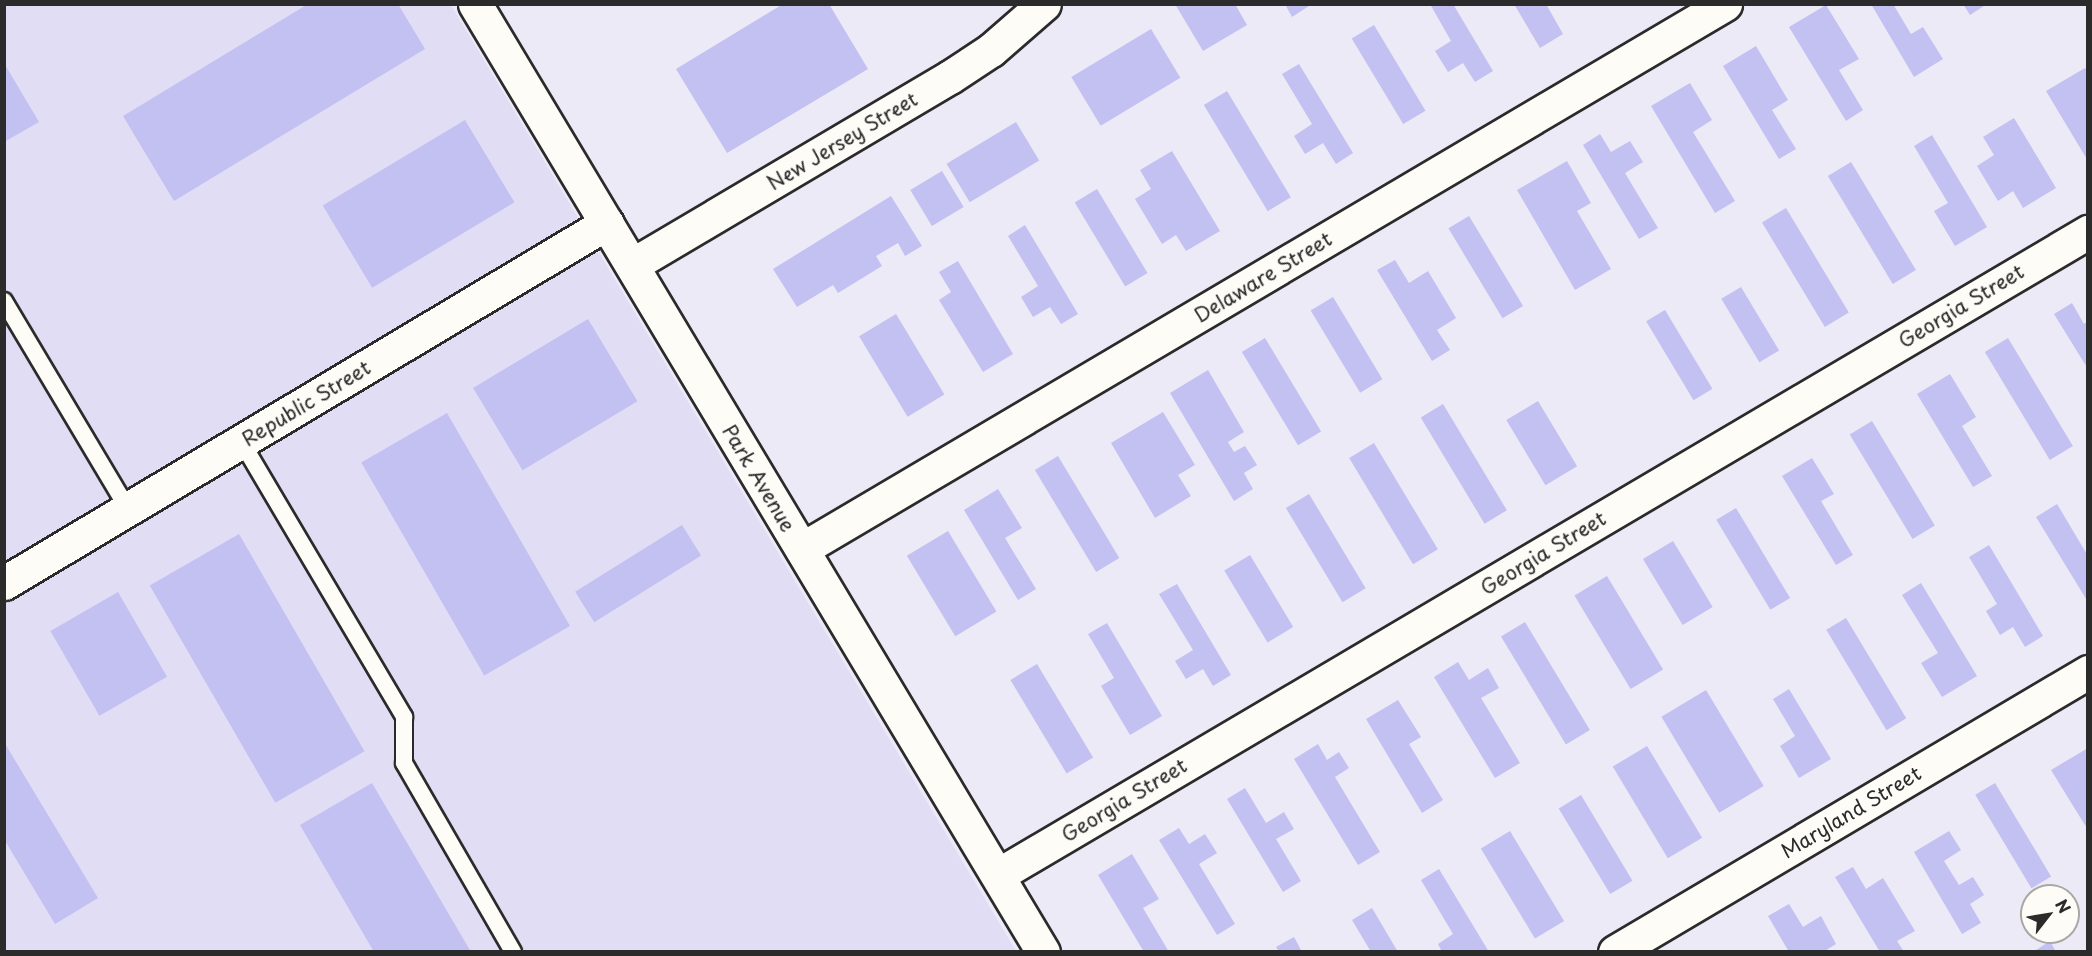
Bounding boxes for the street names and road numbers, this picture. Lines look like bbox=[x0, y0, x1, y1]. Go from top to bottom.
street label: New Jersey Street bbox=[760, 85, 924, 197]
street label: Delaware Street bbox=[1190, 226, 1336, 328]
street label: Georgia Street bbox=[1894, 259, 2028, 353]
street label: Republic Street bbox=[237, 355, 375, 451]
street label: Park Avenue bbox=[718, 421, 800, 535]
street label: Georgia Street bbox=[1476, 506, 1610, 600]
street label: Georgia Street bbox=[1057, 753, 1191, 847]
street label: Maryland Street bbox=[1777, 761, 1925, 863]

